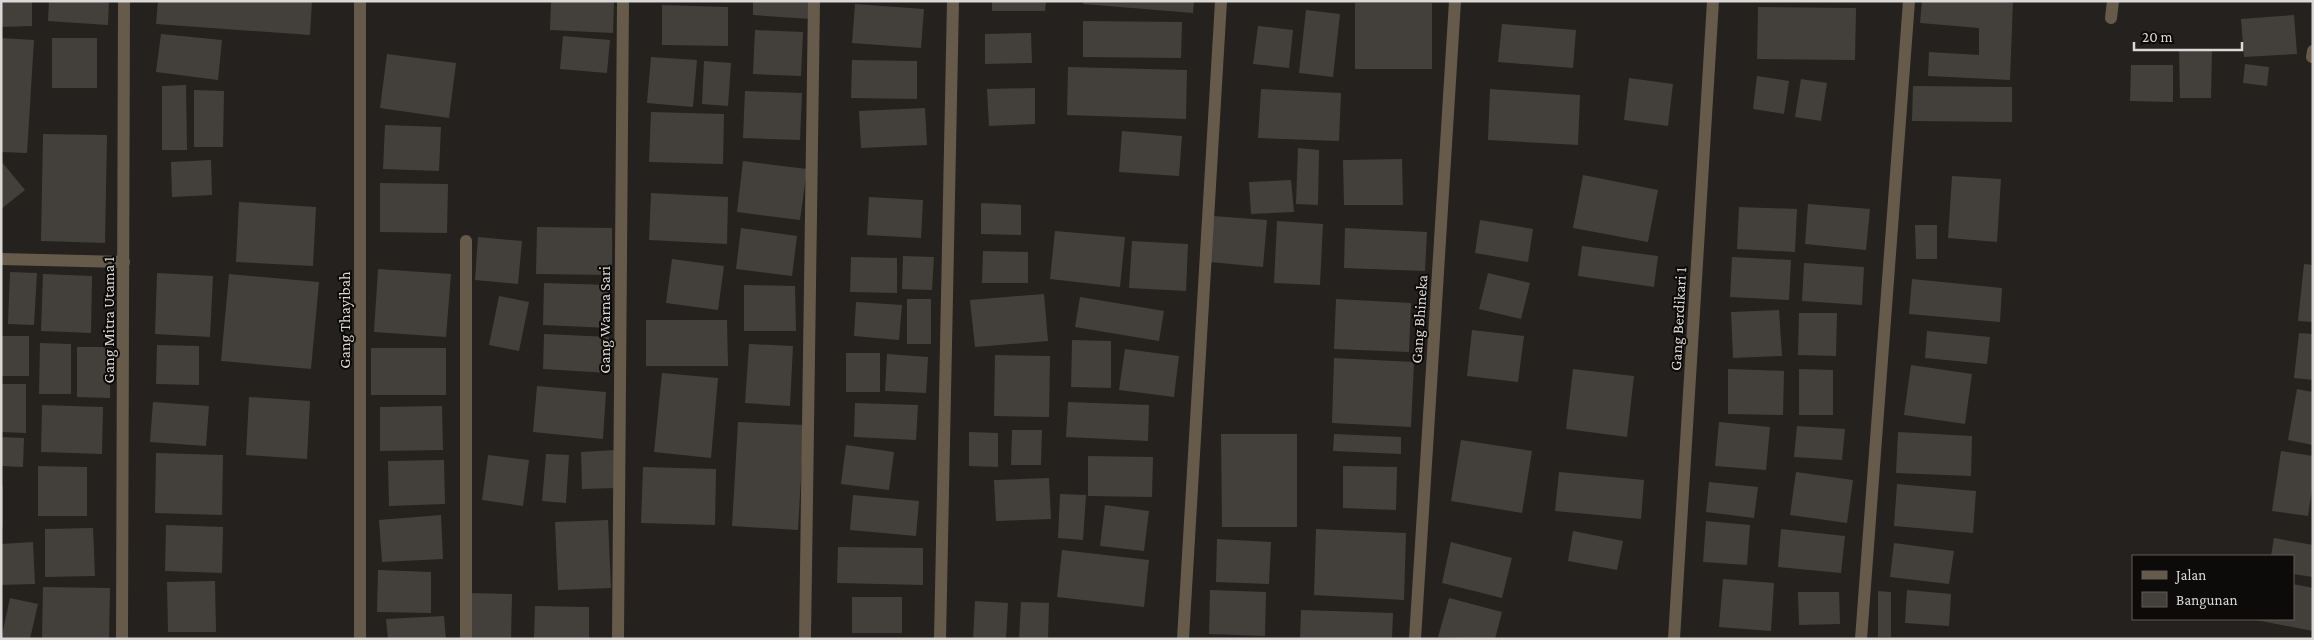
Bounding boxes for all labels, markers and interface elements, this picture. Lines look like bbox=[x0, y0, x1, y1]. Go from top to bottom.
scale bar bbox=[2134, 20, 2242, 52]
text: 20 m bbox=[2142, 29, 2173, 45]
street label: Gang Mitra Utama 1 bbox=[100, 257, 118, 383]
street label: Gang Warna Sari bbox=[596, 266, 614, 374]
street label: Gang Berdikari 1 bbox=[1667, 267, 1690, 371]
street label: Gang Thayibah bbox=[336, 271, 354, 369]
street label: Gang Bhineka bbox=[1407, 273, 1432, 364]
legend bbox=[2132, 555, 2294, 620]
text: Jalan bbox=[2174, 567, 2206, 584]
text: Bangunan bbox=[2176, 592, 2237, 609]

